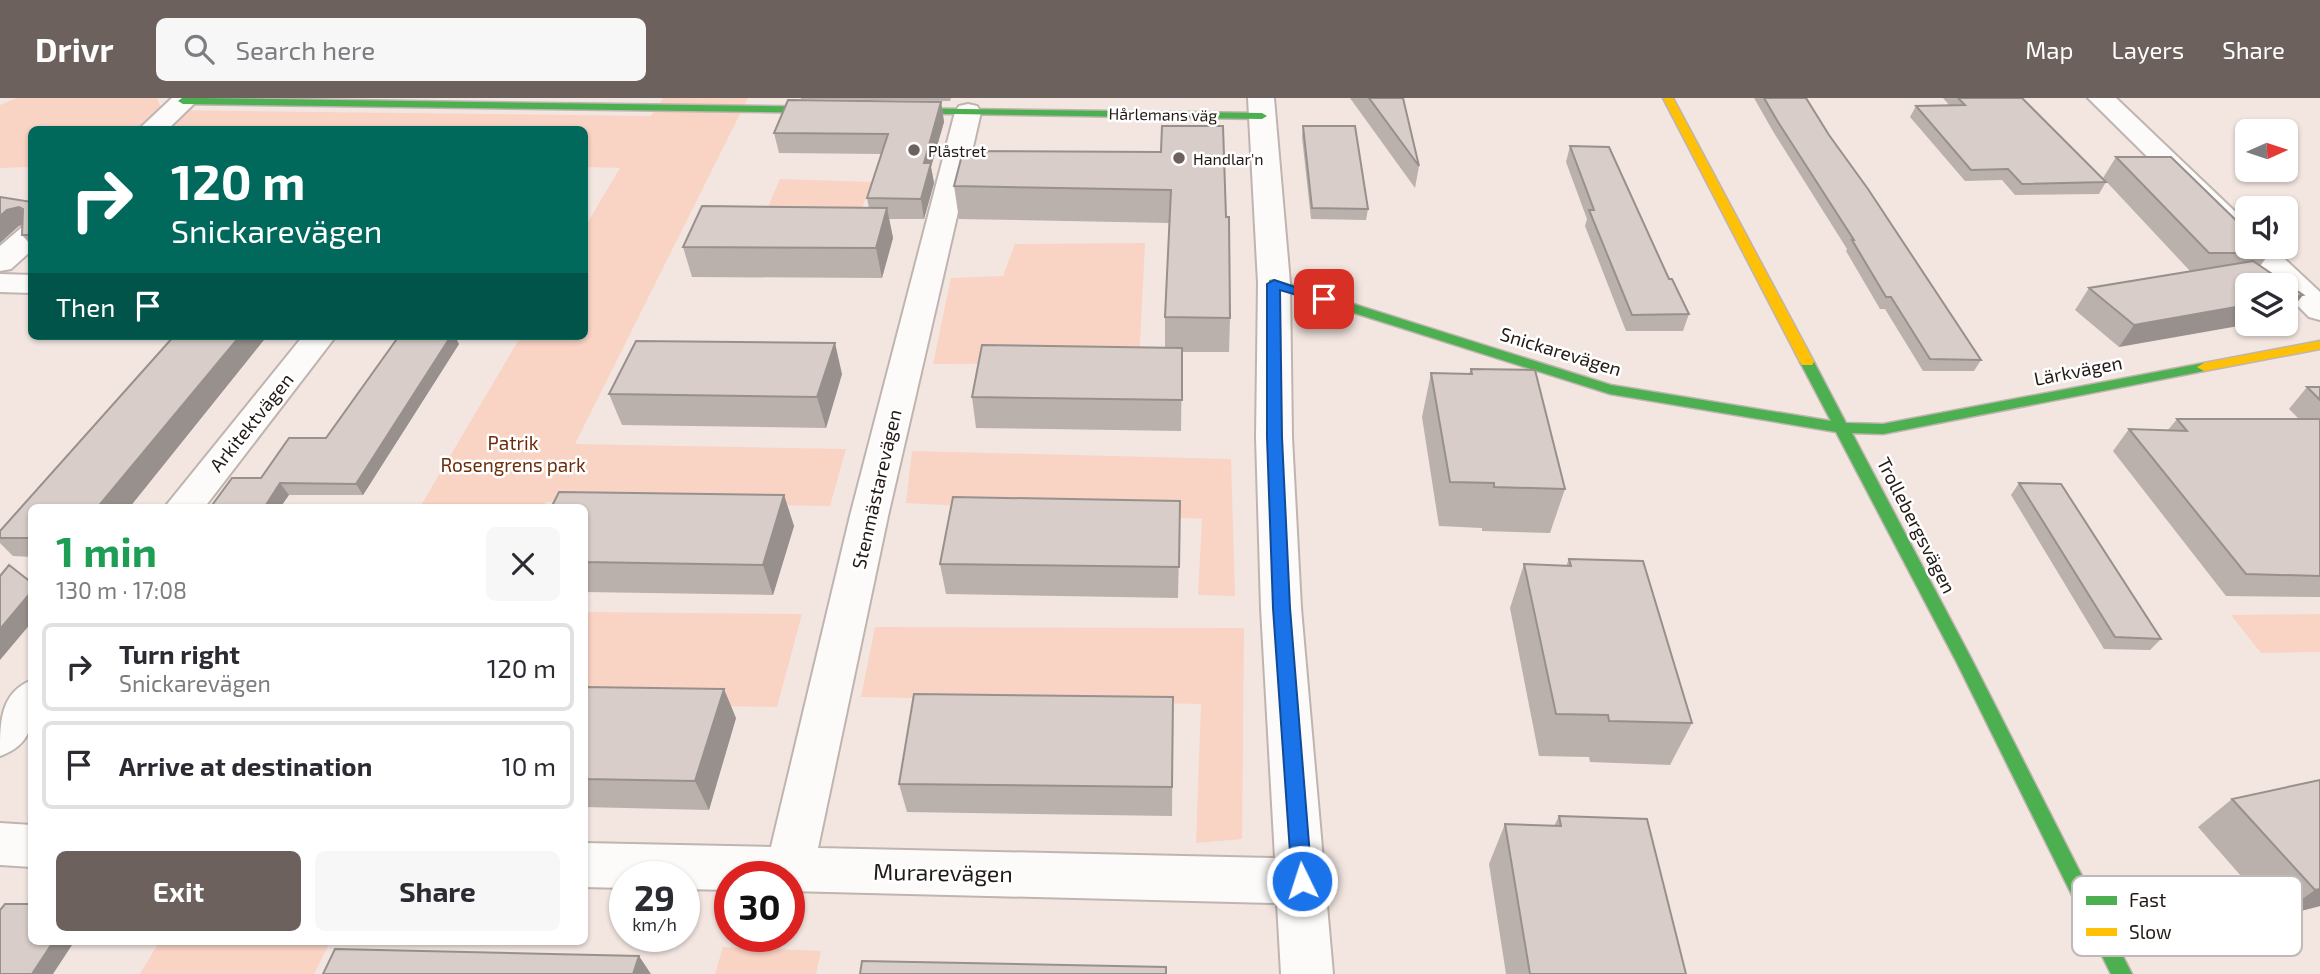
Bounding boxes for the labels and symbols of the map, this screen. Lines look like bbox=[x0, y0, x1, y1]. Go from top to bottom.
street label: Hårlemans väg bbox=[1108, 104, 1218, 124]
north arrow bbox=[2235, 119, 2298, 182]
place label: Plåstret bbox=[928, 141, 986, 160]
marker: Plåstret bbox=[906, 142, 922, 158]
place label: Handlar'n bbox=[1193, 149, 1264, 168]
marker: Handlar'n bbox=[1171, 150, 1187, 166]
pin bbox=[1294, 269, 1354, 329]
street label: Snickarevägen bbox=[1498, 322, 1624, 380]
street label: Lärkvägen bbox=[2032, 350, 2124, 390]
street label: Arkitektvägen bbox=[204, 368, 298, 476]
street label: Stenmästarevägen bbox=[846, 407, 906, 571]
park label: Patrik Rosengrens park bbox=[440, 431, 586, 476]
street label: Trollebergsvägen bbox=[1873, 453, 1961, 597]
position arrow bbox=[1265, 844, 1339, 918]
street label: Murarevägen bbox=[873, 857, 1013, 887]
speed limit sign: 30 bbox=[714, 861, 805, 952]
legend bbox=[2072, 876, 2302, 956]
text: Fast bbox=[2129, 888, 2166, 911]
text: Slow bbox=[2129, 920, 2172, 943]

